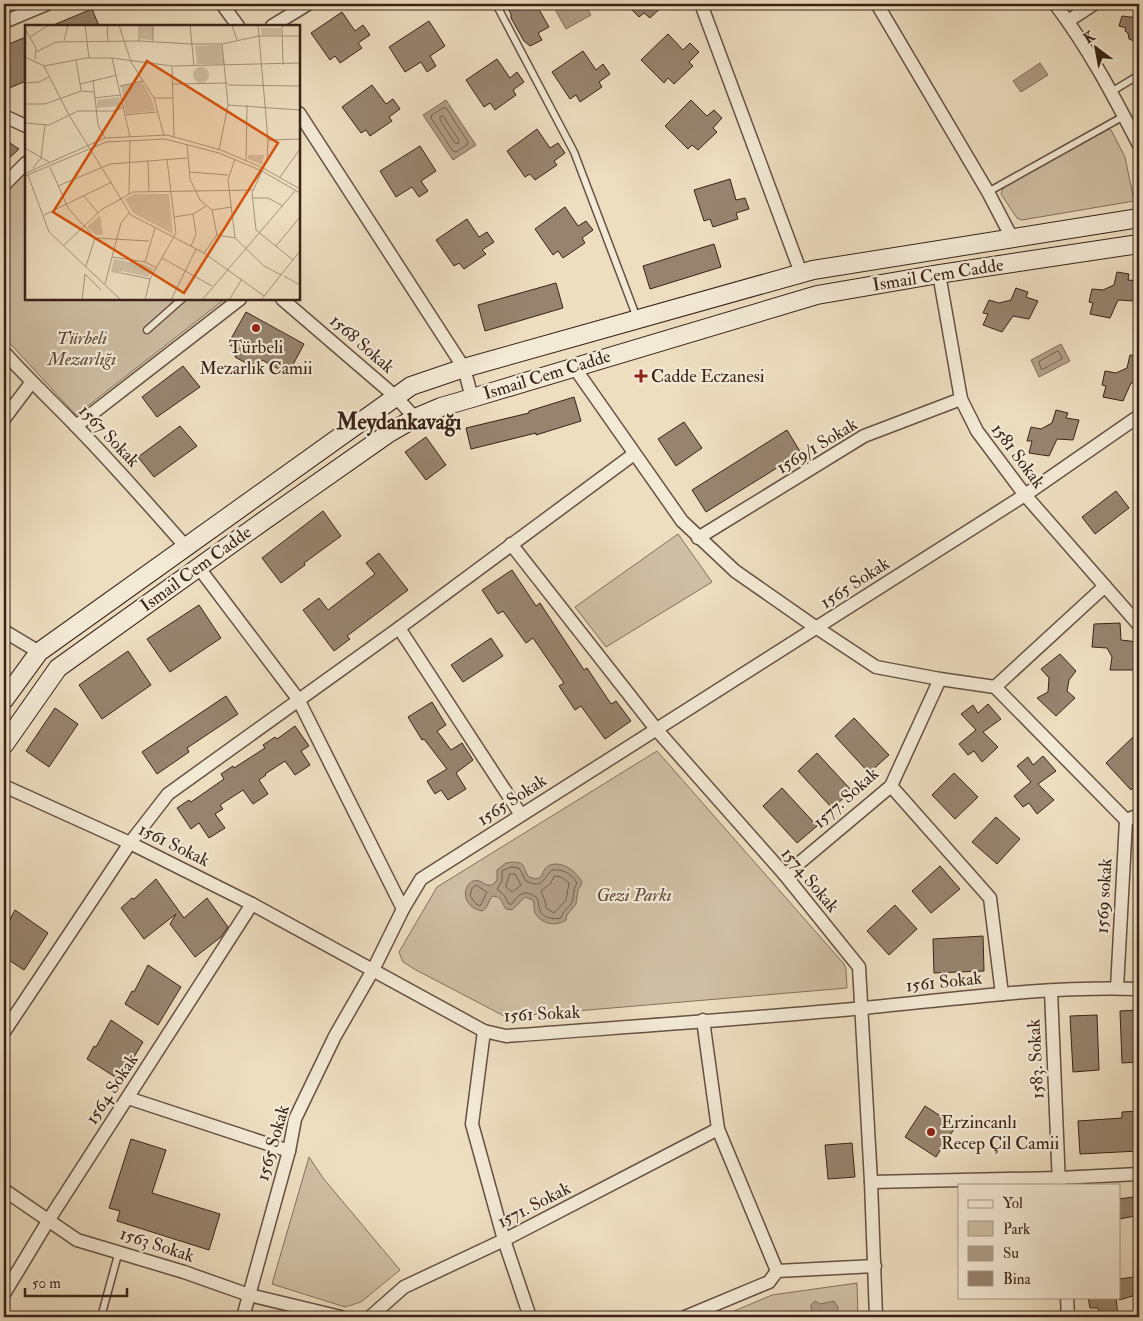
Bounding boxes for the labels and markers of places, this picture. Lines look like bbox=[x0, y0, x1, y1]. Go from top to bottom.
marker: Türbeli Mezarlık Camii bbox=[250, 322, 262, 334]
place label: Türbeli Mezarlık Camii bbox=[199, 336, 313, 380]
place label: Cadde Eczanesi bbox=[651, 365, 765, 388]
marker: Cadde Eczanesi bbox=[635, 370, 647, 382]
place label: Erzincanlı Recep Çil Camii bbox=[941, 1111, 1059, 1155]
marker: Erzincanlı Recep Çil Camii bbox=[925, 1126, 937, 1138]

